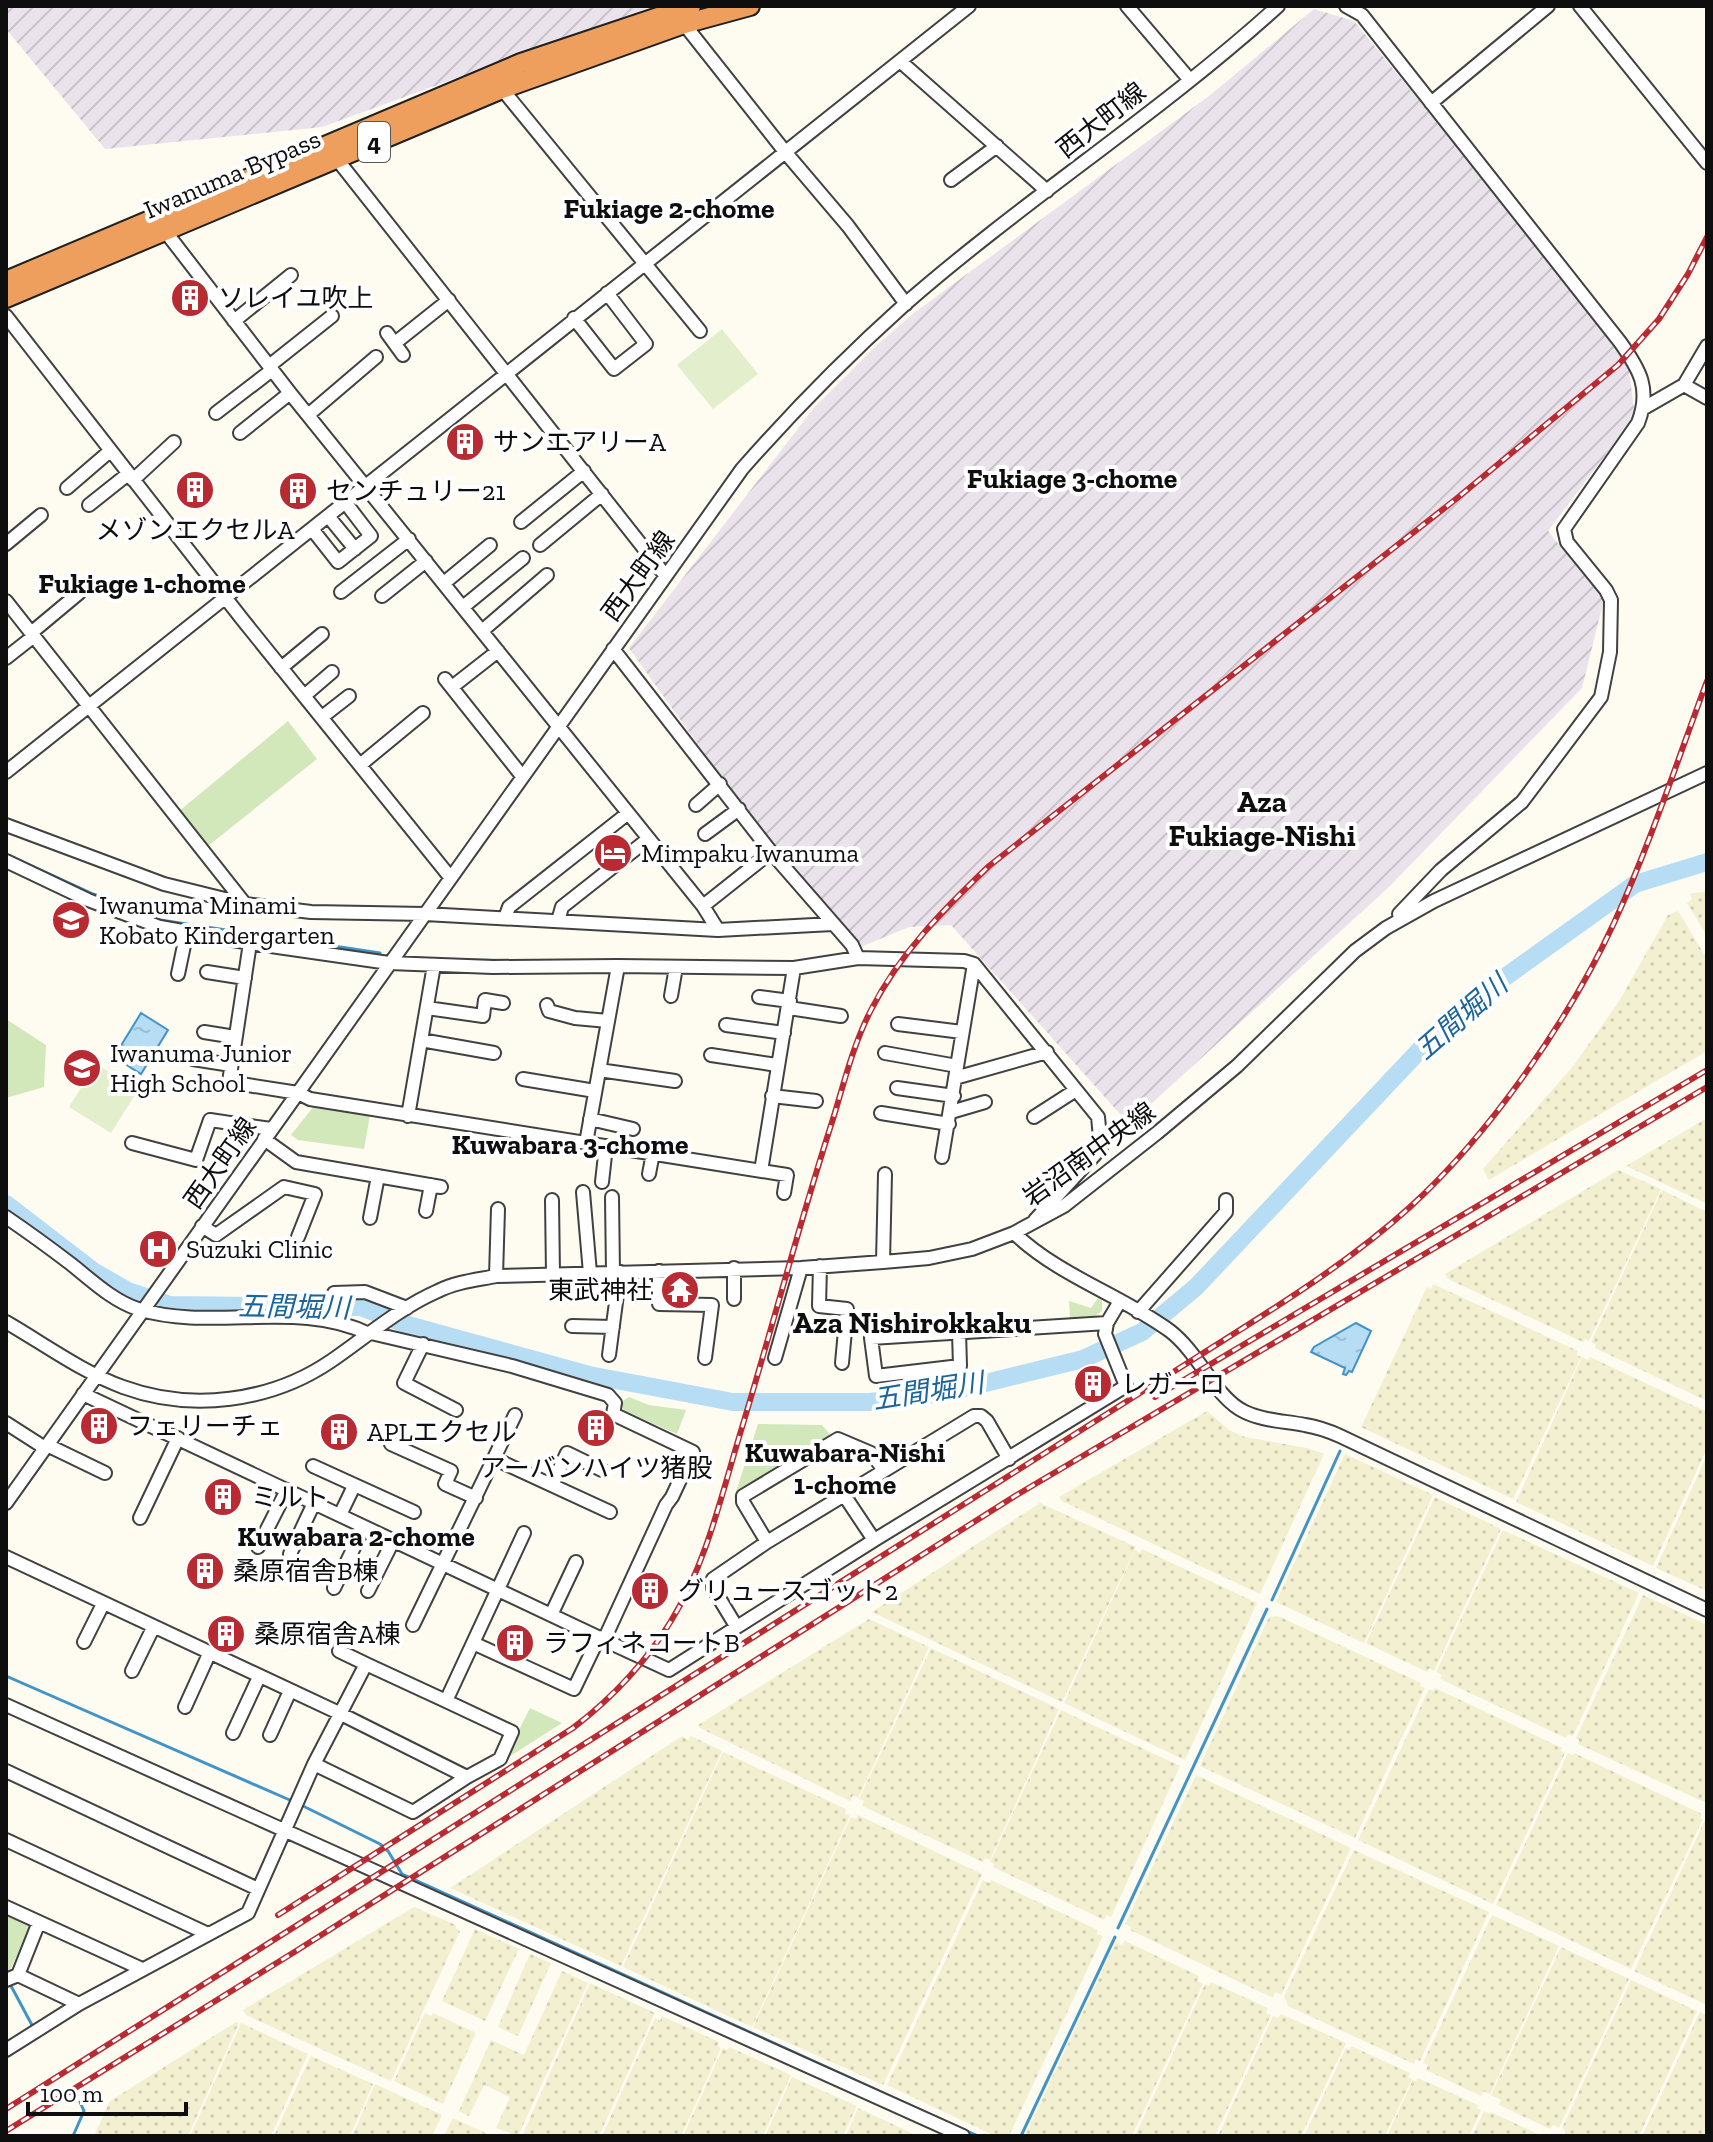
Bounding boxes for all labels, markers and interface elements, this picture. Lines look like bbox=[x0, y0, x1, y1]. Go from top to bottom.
street label: 西大町線 bbox=[1050, 75, 1152, 165]
street label: Iwanuma Bypass bbox=[139, 122, 325, 226]
road number: 4 bbox=[358, 122, 390, 162]
district label: Fukiage 2-chome bbox=[563, 192, 775, 225]
building icon: ソレイユ吹上 bbox=[169, 277, 211, 319]
place label: ソレイユ吹上 bbox=[218, 282, 373, 314]
building icon: サンエアリーA bbox=[444, 421, 486, 463]
place label: サンエアリーA bbox=[493, 426, 667, 458]
district label: Fukiage 3-chome bbox=[967, 462, 1177, 495]
building icon: メゾンエクセルA bbox=[174, 469, 216, 511]
building icon: センチュリー21 bbox=[277, 470, 319, 512]
place label: センチュリー21 bbox=[326, 475, 505, 507]
place label: メゾンエクセルA bbox=[96, 514, 296, 546]
street label: 西大町線 bbox=[594, 525, 682, 627]
district label: Fukiage 1-chome bbox=[38, 567, 246, 600]
district label: Aza Fukiage-Nishi bbox=[1168, 784, 1356, 854]
hotel icon: Mimpaku Iwanuma bbox=[592, 832, 634, 874]
place label: Mimpaku Iwanuma bbox=[641, 837, 859, 869]
place label: Iwanuma Minami Kobato Kindergarten bbox=[99, 889, 335, 951]
school or university icon: Iwanuma Minami Kobato Kindergarten bbox=[50, 899, 92, 941]
water label: 五間堀川 bbox=[1408, 966, 1516, 1066]
place label: Iwanuma Junior High School bbox=[110, 1037, 292, 1099]
school or university icon: Iwanuma Junior High School bbox=[61, 1047, 103, 1089]
street label: 岩沼南中央線 bbox=[1016, 1095, 1162, 1213]
street label: 西大町線 bbox=[177, 1111, 263, 1215]
district label: Kuwabara 3-chome bbox=[452, 1128, 689, 1161]
hospital icon: Suzuki Clinic bbox=[137, 1228, 179, 1270]
place label: Suzuki Clinic bbox=[186, 1233, 333, 1265]
temple icon: 東武神社 bbox=[659, 1269, 701, 1311]
place label: 東武神社 bbox=[548, 1274, 652, 1306]
water label: 五間堀川 bbox=[238, 1290, 353, 1325]
district label: Aza Nishirokkaku bbox=[793, 1305, 1032, 1341]
building icon: レガーロ bbox=[1072, 1363, 1114, 1405]
water label: 五間堀川 bbox=[870, 1365, 989, 1416]
place label: レガーロ bbox=[1121, 1368, 1225, 1400]
building icon: フェリーチェ bbox=[78, 1405, 120, 1447]
building icon: アーバンハイツ猪股 bbox=[575, 1407, 617, 1449]
place label: フェリーチェ bbox=[127, 1410, 283, 1442]
building icon: APLエクセル bbox=[318, 1411, 360, 1453]
place label: APLエクセル bbox=[367, 1416, 517, 1448]
district label: Kuwabara-Nishi 1-chome bbox=[745, 1436, 945, 1501]
place label: アーバンハイツ猪股 bbox=[480, 1452, 712, 1484]
building icon: ミルト bbox=[202, 1476, 244, 1518]
place label: ミルト bbox=[251, 1481, 329, 1513]
district label: Kuwabara 2-chome bbox=[237, 1520, 475, 1553]
building icon: 桑原宿舎B棟 bbox=[184, 1550, 226, 1592]
place label: 桑原宿舎B棟 bbox=[233, 1555, 379, 1587]
building icon: グリュースゴット2 bbox=[629, 1570, 671, 1612]
place label: グリュースゴット2 bbox=[678, 1575, 898, 1607]
building icon: 桑原宿舎A棟 bbox=[205, 1613, 247, 1655]
place label: 桑原宿舎A棟 bbox=[254, 1618, 401, 1650]
building icon: ラフィネコートB bbox=[494, 1622, 536, 1664]
place label: ラフィネコートB bbox=[543, 1627, 740, 1659]
scale bar bbox=[28, 2066, 186, 2116]
text: 100 m bbox=[40, 2079, 103, 2108]

